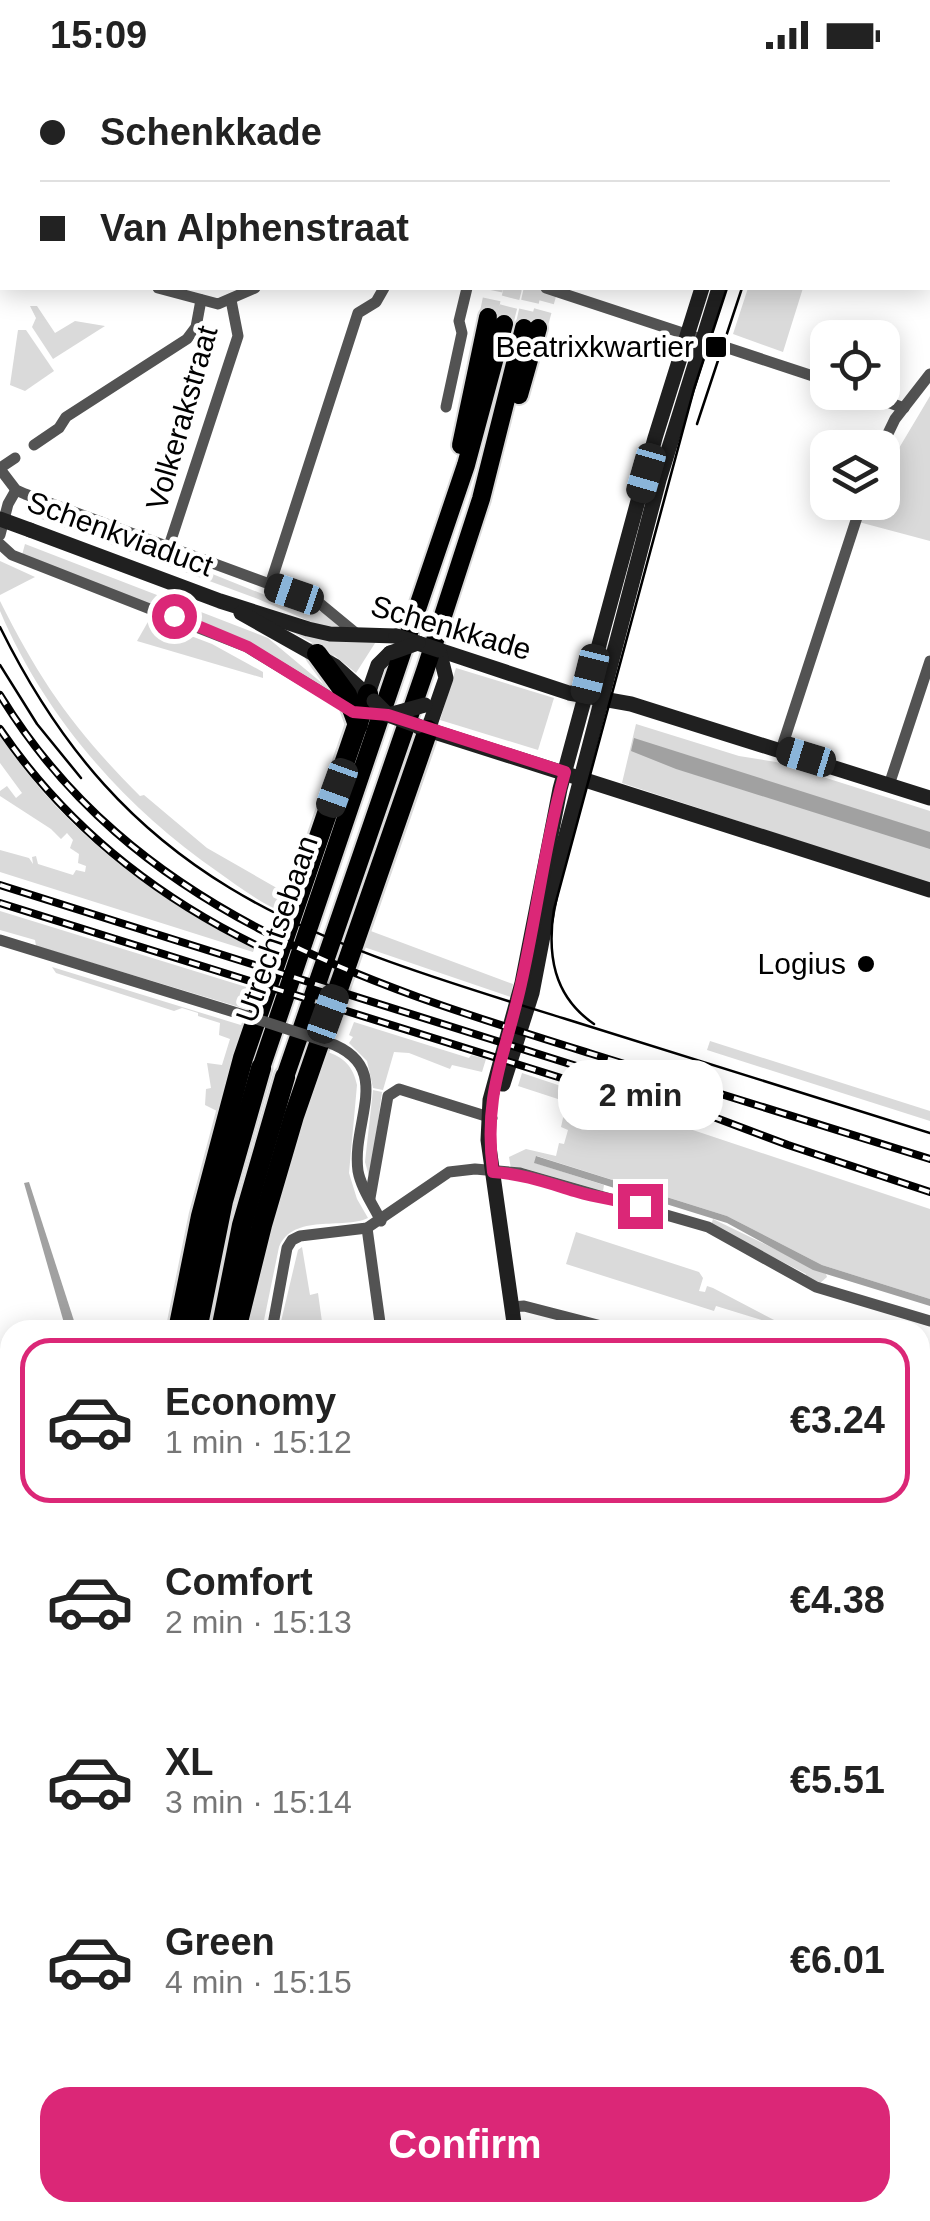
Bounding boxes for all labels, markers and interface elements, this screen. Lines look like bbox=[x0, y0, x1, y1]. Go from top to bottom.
text: 15:09 bbox=[50, 14, 147, 56]
text: Schenkkade bbox=[100, 111, 322, 153]
text: Van Alphenstraat bbox=[100, 207, 409, 249]
map controls bbox=[810, 320, 900, 520]
button: locate bbox=[810, 320, 900, 410]
street label: Volkerakstraat bbox=[139, 321, 224, 514]
place label: Beatrixkwartier bbox=[496, 330, 694, 363]
marker: Beatrixkwartier bbox=[703, 334, 729, 360]
button: layers bbox=[810, 430, 900, 520]
car bbox=[623, 440, 669, 506]
street label: Schenkviaduct bbox=[23, 485, 218, 583]
car bbox=[261, 570, 327, 618]
street label: Schenkkade bbox=[367, 589, 535, 666]
route start bbox=[152, 594, 197, 639]
car bbox=[568, 641, 612, 707]
car bbox=[773, 734, 839, 780]
car bbox=[313, 755, 361, 821]
street label: Utrechtsebaan bbox=[229, 831, 324, 1026]
place label: Logius bbox=[758, 947, 846, 980]
marker: Logius bbox=[855, 953, 877, 975]
car bbox=[304, 981, 352, 1047]
callout: 2 min bbox=[558, 1061, 722, 1131]
text: 2 min bbox=[599, 1077, 682, 1113]
route end bbox=[618, 1184, 663, 1229]
icon: car bbox=[45, 1376, 135, 1466]
text: Economy bbox=[165, 1381, 336, 1423]
text: €3.24 bbox=[790, 1399, 885, 1441]
text: 1 min · 15:12 bbox=[165, 1424, 352, 1460]
icon: car bbox=[45, 1556, 135, 1646]
text: Comfort bbox=[165, 1561, 313, 1603]
text: €4.38 bbox=[790, 1579, 885, 1621]
text: 2 min · 15:13 bbox=[165, 1604, 352, 1640]
icon: car bbox=[45, 1736, 135, 1826]
text: XL bbox=[165, 1741, 214, 1783]
text: €5.51 bbox=[790, 1759, 885, 1801]
text: 3 min · 15:14 bbox=[165, 1784, 352, 1820]
icon: car bbox=[45, 1916, 135, 2006]
text: Green bbox=[165, 1921, 275, 1963]
text: €6.01 bbox=[790, 1939, 885, 1981]
text: 4 min · 15:15 bbox=[165, 1964, 352, 2000]
button: Confirm bbox=[40, 2087, 890, 2202]

